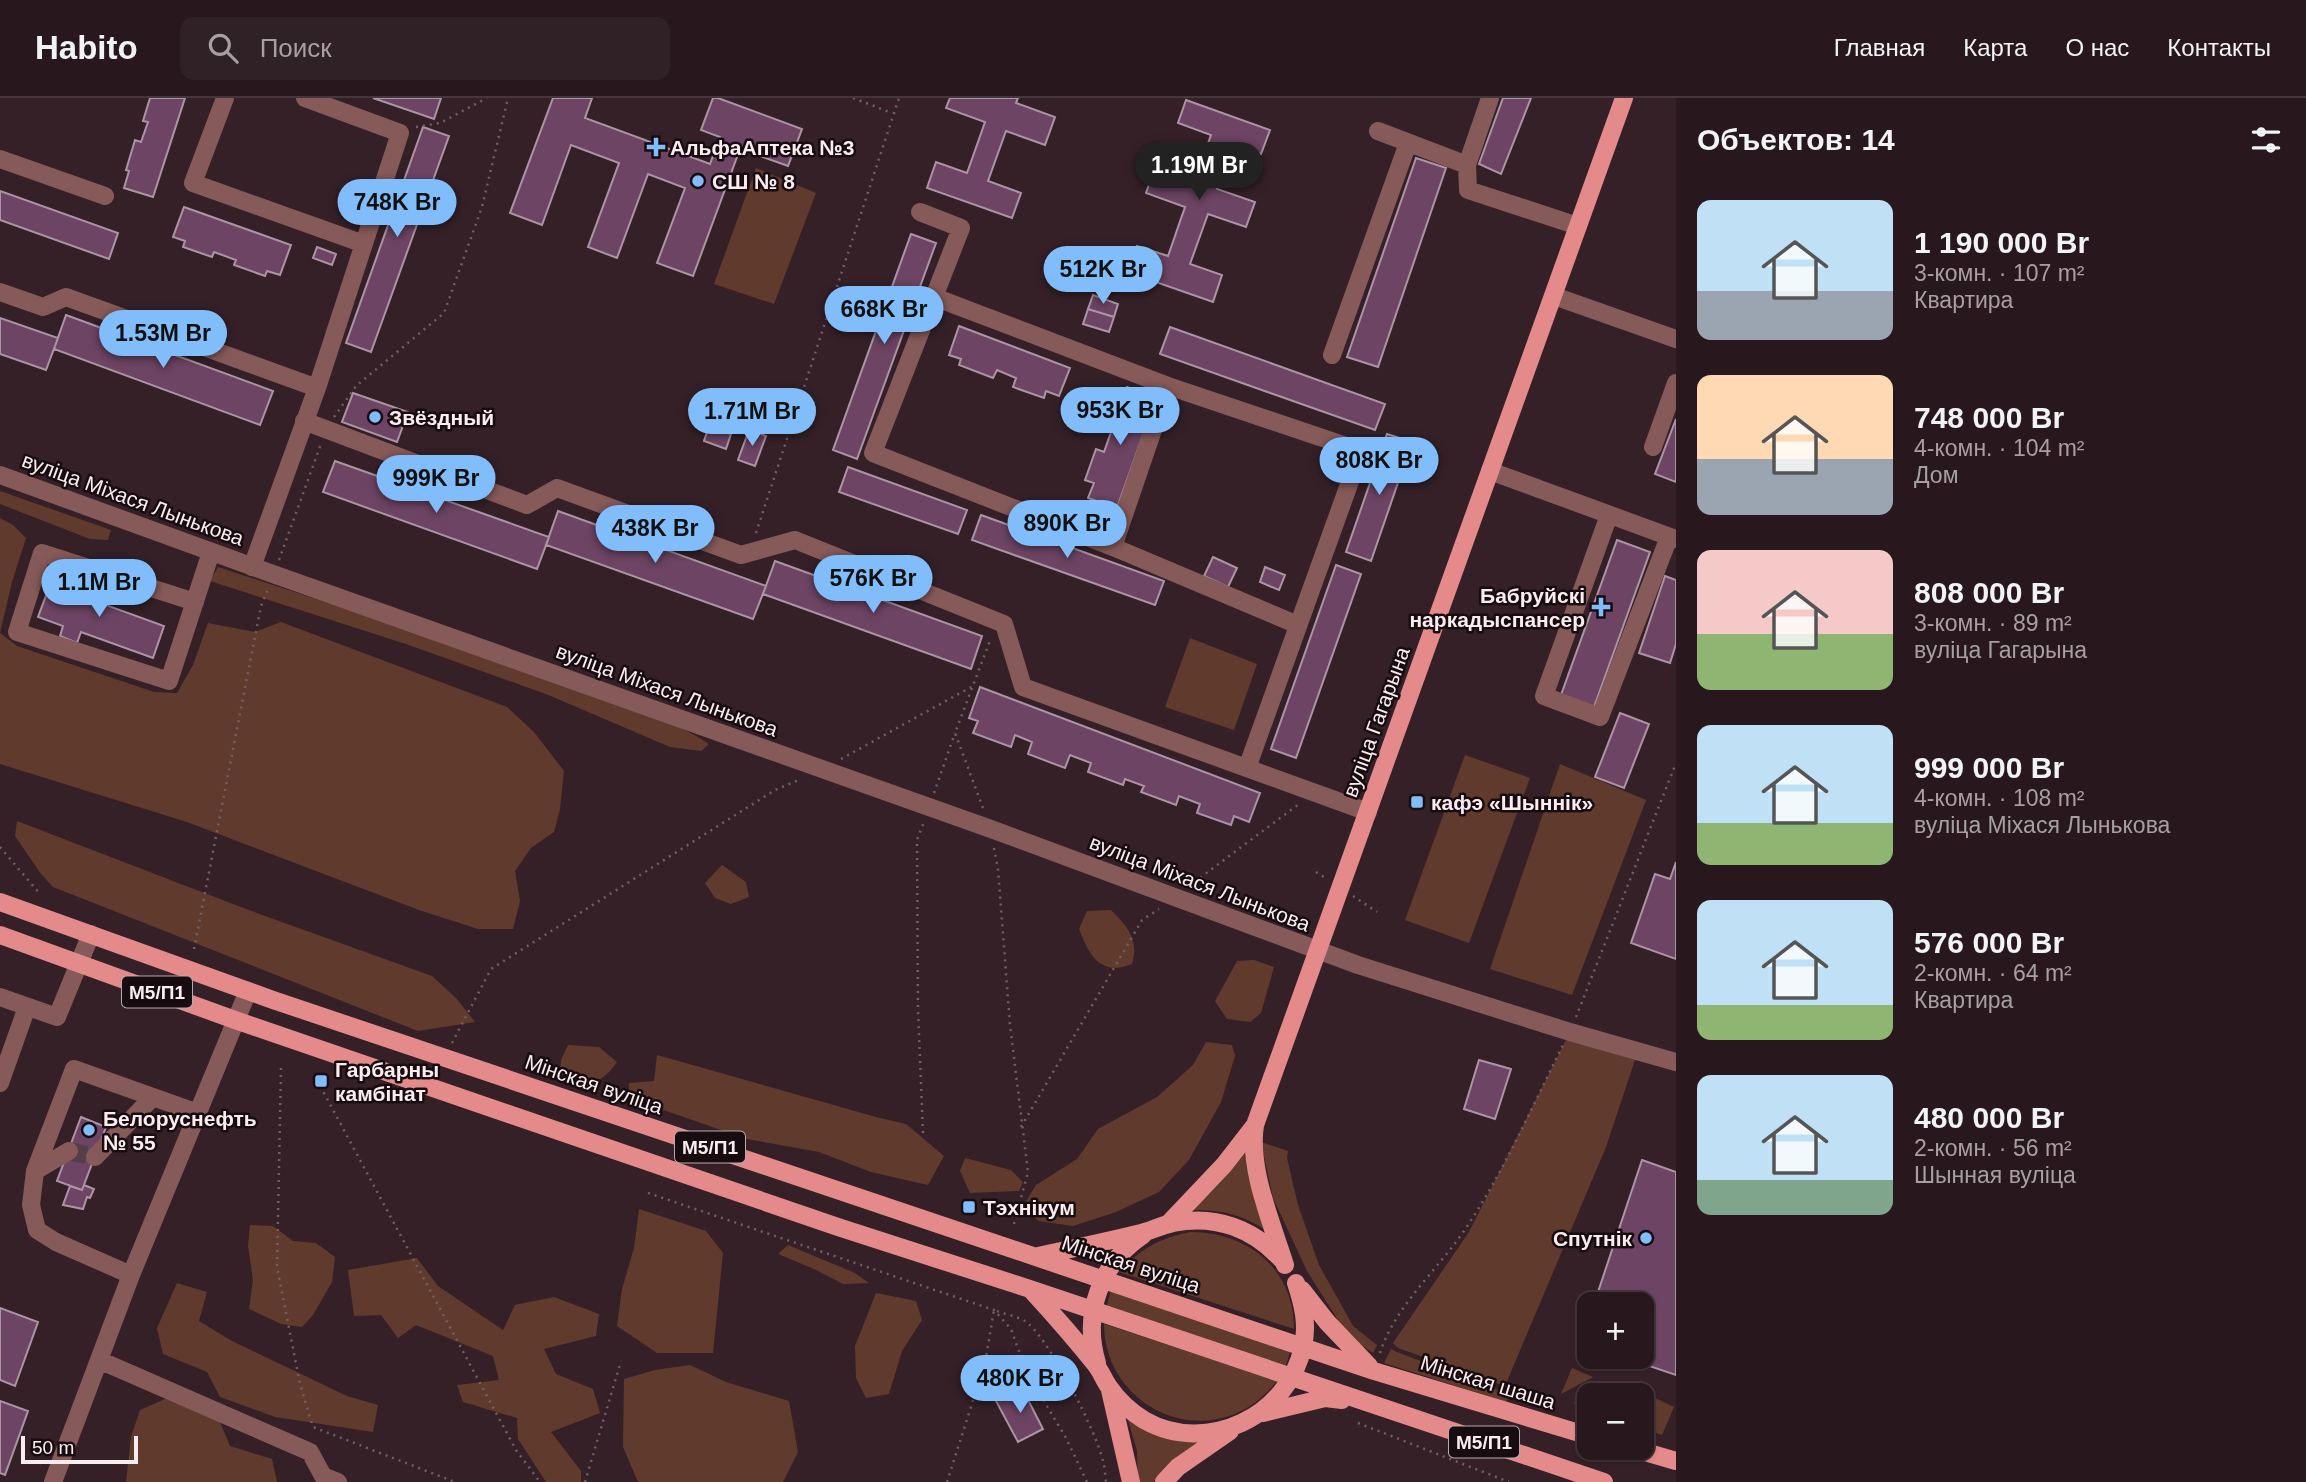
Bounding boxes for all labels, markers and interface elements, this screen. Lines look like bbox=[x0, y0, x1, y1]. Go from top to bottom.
search box bbox=[180, 17, 670, 80]
text: Habito bbox=[35, 29, 138, 66]
icon: search bbox=[204, 29, 242, 67]
text: Поиск bbox=[260, 33, 332, 63]
text: Главная bbox=[1834, 34, 1925, 61]
text: Карта bbox=[1963, 34, 2027, 61]
text: О нас bbox=[2065, 34, 2129, 61]
text: Контакты bbox=[2167, 34, 2271, 61]
icon: filters bbox=[2247, 121, 2285, 159]
text: Объектов: 14 bbox=[1697, 123, 1895, 156]
place label: АльфаАптека №3 bbox=[670, 136, 854, 159]
marker: АльфаАптека №3 bbox=[648, 139, 664, 155]
pin: 1.19M Br bbox=[1127, 142, 1271, 202]
text: 1.19M Br bbox=[1151, 152, 1247, 178]
place label: СШ № 8 bbox=[712, 170, 795, 193]
marker: СШ № 8 bbox=[690, 173, 706, 189]
pin: 748K Br bbox=[332, 180, 462, 239]
text: 748K Br bbox=[354, 189, 440, 215]
text: 1 190 000 Br bbox=[1914, 226, 2089, 259]
icon: home bbox=[1753, 228, 1837, 312]
pin: 512K Br bbox=[1038, 246, 1168, 306]
text: 512K Br bbox=[1060, 256, 1146, 282]
text: 3-комн. · 107 m² bbox=[1914, 260, 2085, 286]
pin: 668K Br bbox=[819, 286, 949, 346]
text: Квартира bbox=[1914, 287, 2013, 313]
text: 668K Br bbox=[841, 296, 927, 322]
pin: 1.53M Br bbox=[91, 310, 235, 370]
text: 1.53M Br bbox=[115, 320, 211, 346]
pin: 1.71M Br bbox=[680, 388, 824, 448]
pin: 953K Br bbox=[1055, 388, 1185, 447]
text: 953K Br bbox=[1077, 397, 1163, 423]
text: 1.71M Br bbox=[704, 398, 800, 424]
text: 748 000 Br bbox=[1914, 401, 2064, 434]
icon: home bbox=[1753, 403, 1837, 487]
place label: Звёздный bbox=[389, 406, 494, 429]
marker: Звёздный bbox=[367, 409, 383, 425]
text: 4-комн. · 104 m² bbox=[1914, 435, 2085, 461]
pin: 808K Br bbox=[1314, 438, 1444, 497]
text: 808K Br bbox=[1336, 447, 1422, 473]
street label: вуліца Міхася Лынькова bbox=[19, 448, 247, 550]
pin: 999K Br bbox=[371, 456, 501, 515]
text: Дом bbox=[1914, 462, 1958, 488]
text: 999K Br bbox=[393, 465, 479, 491]
pin: 890K Br bbox=[1002, 500, 1132, 560]
pin: 438K Br bbox=[590, 505, 720, 565]
text: 890K Br bbox=[1024, 510, 1110, 536]
text: 438K Br bbox=[612, 515, 698, 541]
pin: 576K Br bbox=[808, 556, 938, 615]
pin: 1.1M Br bbox=[34, 560, 164, 619]
text: 576K Br bbox=[830, 565, 916, 591]
text: 1.1M Br bbox=[57, 569, 141, 595]
text: 808 000 Br bbox=[1914, 576, 2064, 609]
icon: home bbox=[1753, 578, 1837, 662]
place label: Бабруйскі наркадыспансер bbox=[1409, 584, 1585, 631]
marker: Бабруйскі наркадыспансер bbox=[1591, 597, 1611, 617]
text: 3-комн. · 89 m² bbox=[1914, 610, 2072, 636]
text: вуліца Гагарына bbox=[1914, 637, 2087, 663]
street label: вуліца Міхася Лынькова bbox=[553, 639, 781, 741]
street label: вуліца Гагарына bbox=[1338, 644, 1414, 800]
text: 999 000 Br bbox=[1914, 751, 2064, 784]
icon: home bbox=[1753, 753, 1837, 837]
text: 4-комн. · 108 m² bbox=[1914, 785, 2085, 811]
place label: кафэ «Шыннік» bbox=[1431, 791, 1593, 814]
marker: кафэ «Шыннік» bbox=[1409, 794, 1425, 810]
text: вуліца Міхася Лынькова bbox=[1914, 812, 2170, 838]
street label: вуліца Міхася Лынькова bbox=[1087, 830, 1314, 936]
text: 576 000 Br bbox=[1914, 926, 2064, 959]
icon: home bbox=[1753, 928, 1837, 1012]
text: 2-комн. · 64 m² bbox=[1914, 960, 2072, 986]
road number: М5/П1 bbox=[122, 976, 192, 1007]
text: Квартира bbox=[1914, 987, 2013, 1013]
street label: Мінская вуліца bbox=[522, 1050, 666, 1118]
place label: Гарбарны камбінат bbox=[335, 1058, 439, 1105]
marker: Гарбарны камбінат bbox=[313, 1073, 329, 1089]
text: 480 000 Br bbox=[1914, 1101, 2064, 1134]
icon: home bbox=[1753, 1103, 1837, 1187]
place label: Белоруснефть № 55 bbox=[103, 1107, 257, 1154]
marker: Белоруснефть № 55 bbox=[81, 1122, 97, 1138]
road number: М5/П1 bbox=[675, 1132, 745, 1162]
text: 2-комн. · 56 m² bbox=[1914, 1135, 2072, 1161]
text: Шынная вуліца bbox=[1914, 1162, 2076, 1188]
place label: Тэхнікум bbox=[983, 1196, 1075, 1219]
marker: Тэхнікум bbox=[961, 1199, 977, 1215]
place label: Спутнік bbox=[1553, 1227, 1632, 1250]
marker: Спутнік bbox=[1638, 1230, 1654, 1246]
street label: Мінская вуліца bbox=[1059, 1231, 1203, 1297]
map controls bbox=[1577, 1292, 1654, 1460]
button: + bbox=[1577, 1292, 1654, 1369]
street label: Мінская шаша bbox=[1418, 1351, 1559, 1414]
pin: 480K Br bbox=[955, 1356, 1085, 1415]
text: 480K Br bbox=[977, 1365, 1063, 1391]
button: − bbox=[1577, 1383, 1654, 1460]
road number: М5/П1 bbox=[1449, 1426, 1519, 1458]
scale bar bbox=[21, 1433, 138, 1465]
text: 50 m bbox=[32, 1437, 74, 1458]

